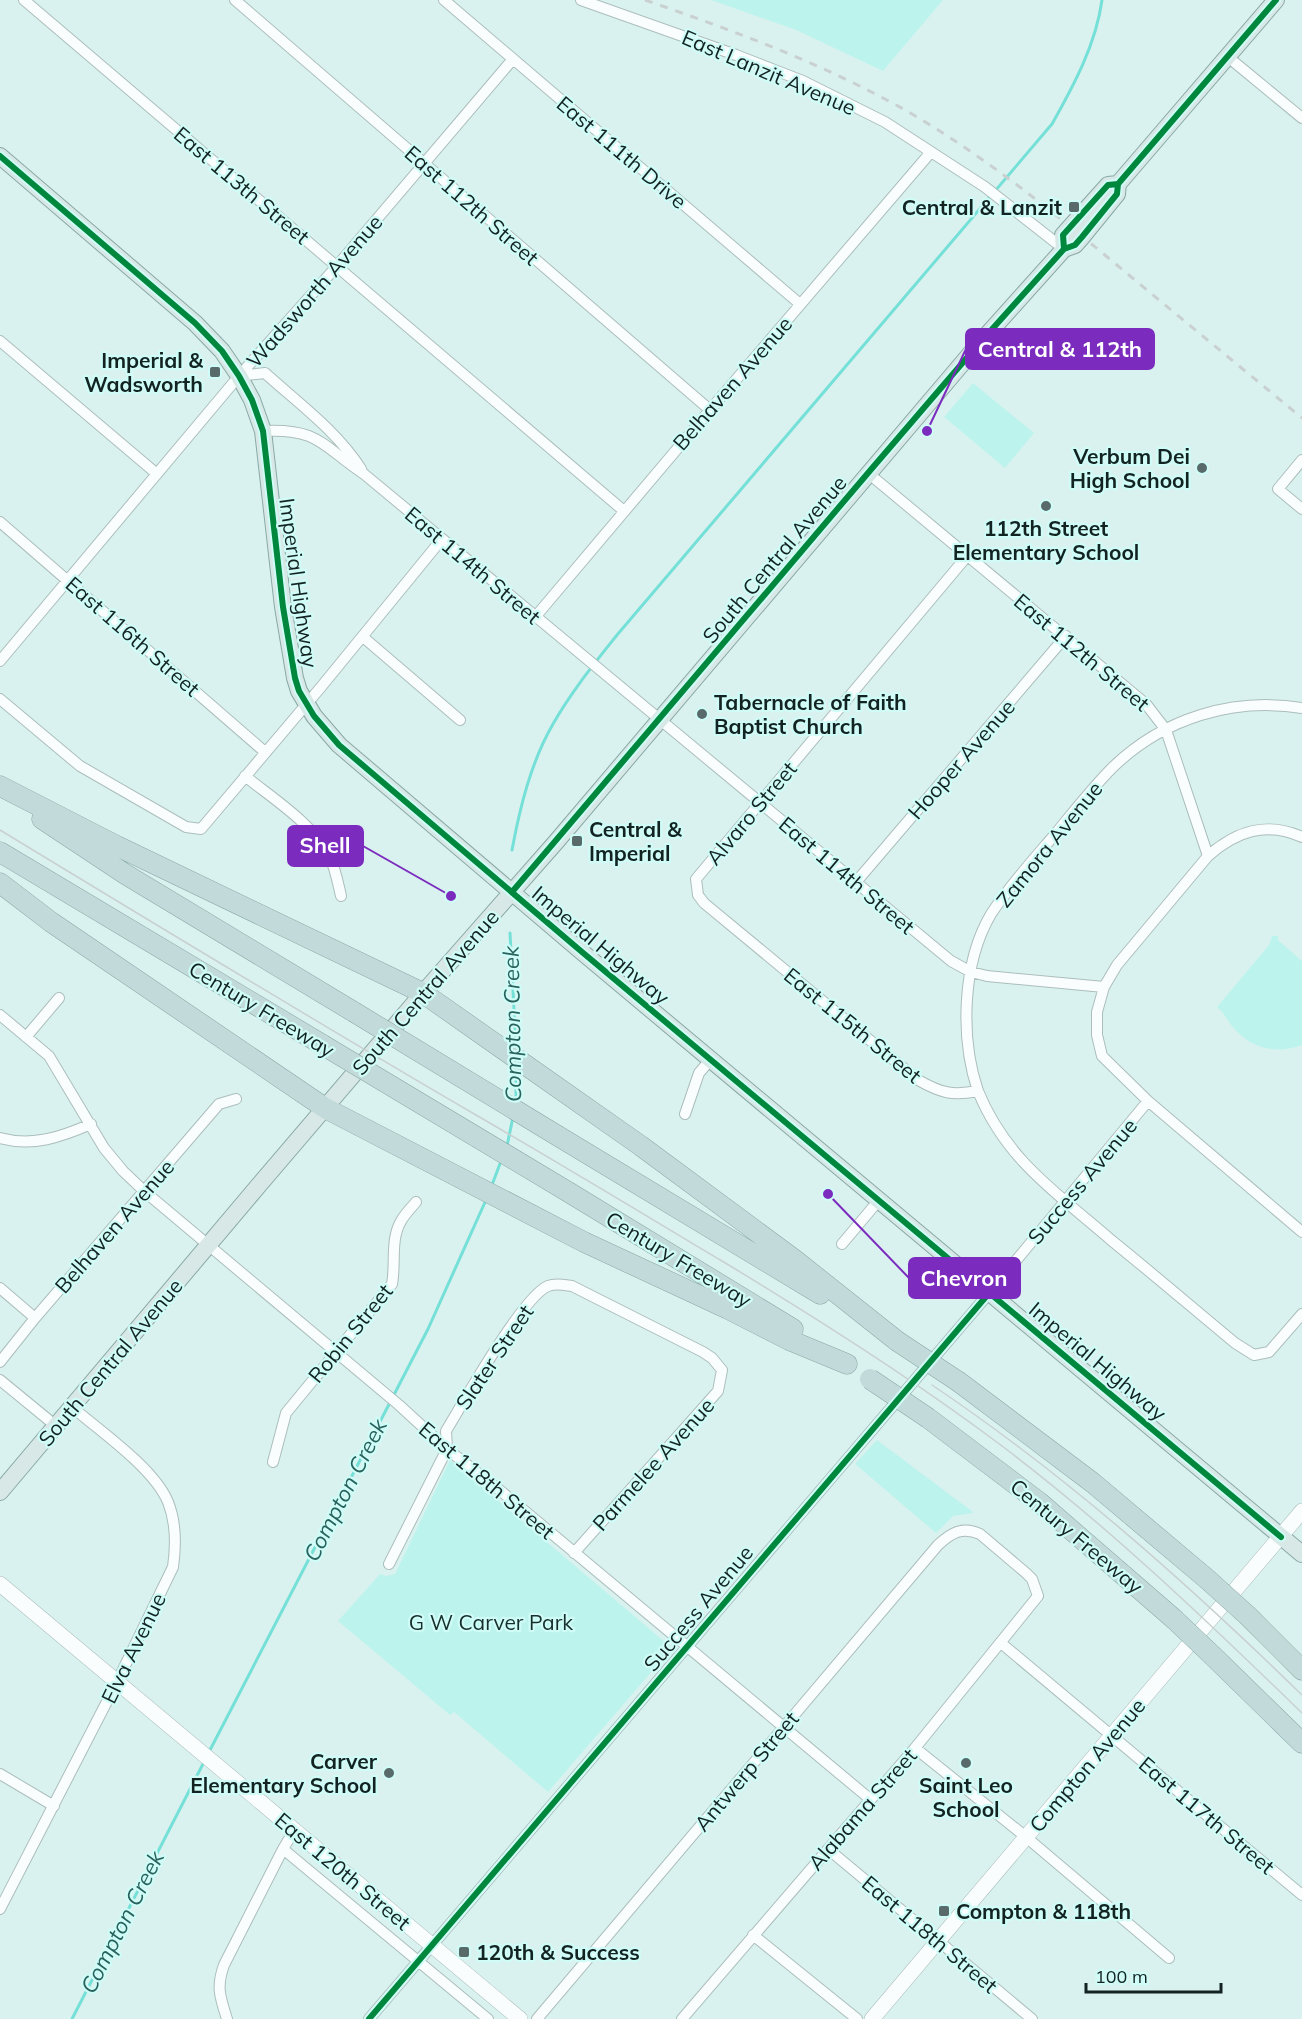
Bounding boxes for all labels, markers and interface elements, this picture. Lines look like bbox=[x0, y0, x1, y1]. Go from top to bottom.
street label: East Lanzit Avenue bbox=[678, 24, 860, 120]
street label: East 111th Drive bbox=[552, 90, 692, 214]
street label: East 113th Street bbox=[169, 121, 315, 249]
street label: East 112th Street bbox=[400, 140, 544, 270]
place label: Central & Lanzit bbox=[902, 194, 1062, 220]
marker: Central & Lanzit bbox=[1067, 200, 1081, 214]
street label: Wadsworth Avenue bbox=[241, 209, 387, 373]
street label: Belhaven Avenue bbox=[667, 311, 797, 455]
callout: Central & 112th bbox=[966, 329, 1154, 369]
text: Central & 112th bbox=[978, 335, 1142, 363]
place label: Imperial & Wadsworth bbox=[84, 347, 204, 397]
marker: Imperial & Wadsworth bbox=[208, 365, 222, 379]
place label: Verbum Dei High School bbox=[1070, 443, 1190, 493]
marker: Verbum Dei High School bbox=[1195, 461, 1209, 475]
street label: South Central Avenue bbox=[696, 470, 852, 648]
street label: Imperial Highway bbox=[274, 496, 324, 670]
marker: 112th Street Elementary School bbox=[1039, 499, 1053, 513]
street label: East 114th Street bbox=[400, 501, 546, 629]
place label: 112th Street Elementary School bbox=[953, 515, 1139, 565]
street label: East 116th Street bbox=[61, 571, 205, 701]
street label: East 112th Street bbox=[1009, 588, 1155, 716]
place label: Tabernacle of Faith Baptist Church bbox=[714, 689, 907, 739]
street label: Hooper Avenue bbox=[902, 694, 1020, 824]
marker: Tabernacle of Faith Baptist Church bbox=[695, 707, 709, 721]
street label: Alvaro Street bbox=[700, 756, 802, 870]
street label: Zamora Avenue bbox=[990, 776, 1108, 912]
street label: East 114th Street bbox=[774, 811, 920, 939]
place label: Central & Imperial bbox=[589, 816, 682, 866]
callout: Shell bbox=[288, 826, 363, 866]
text: Shell bbox=[300, 831, 351, 859]
marker: Central & Imperial bbox=[570, 834, 584, 848]
street label: Imperial Highway bbox=[527, 880, 675, 1010]
street label: South Central Avenue bbox=[346, 904, 504, 1080]
water label: Compton Creek bbox=[497, 945, 527, 1102]
street label: Century Freeway bbox=[185, 955, 339, 1063]
street label: East 115th Street bbox=[779, 962, 927, 1088]
street label: Success Avenue bbox=[1022, 1113, 1142, 1249]
street label: Belhaven Avenue bbox=[49, 1154, 179, 1298]
street label: Century Freeway bbox=[602, 1205, 756, 1313]
callout: Chevron bbox=[909, 1258, 1020, 1298]
text: Chevron bbox=[921, 1264, 1007, 1292]
street label: South Central Avenue bbox=[32, 1273, 188, 1451]
street label: Robin Street bbox=[302, 1278, 398, 1388]
street label: Imperial Highway bbox=[1024, 1296, 1172, 1426]
street label: Slater Street bbox=[450, 1300, 538, 1414]
street label: Parmelee Avenue bbox=[587, 1392, 719, 1536]
water label: Compton Creek bbox=[297, 1413, 393, 1566]
street label: East 118th Street bbox=[414, 1416, 560, 1544]
street label: Century Freeway bbox=[1005, 1473, 1149, 1599]
street label: Success Avenue bbox=[638, 1540, 758, 1676]
street label: Elva Avenue bbox=[95, 1589, 171, 1707]
park label: G W Carver Park bbox=[409, 1609, 573, 1635]
street label: Compton Avenue bbox=[1023, 1693, 1151, 1837]
street label: Antwerp Street bbox=[688, 1706, 804, 1836]
street label: Alabama Street bbox=[802, 1743, 922, 1875]
place label: Carver Elementary School bbox=[190, 1748, 378, 1798]
street label: East 117th Street bbox=[1134, 1751, 1280, 1879]
marker: Saint Leo School bbox=[959, 1756, 973, 1770]
marker: Carver Elementary School bbox=[382, 1766, 396, 1780]
place label: Saint Leo School bbox=[919, 1772, 1013, 1822]
street label: East 120th Street bbox=[270, 1807, 416, 1935]
water label: Compton Creek bbox=[74, 1845, 170, 1998]
street label: East 118th Street bbox=[857, 1870, 1003, 1998]
place label: Compton & 118th bbox=[956, 1898, 1131, 1924]
marker: Compton & 118th bbox=[937, 1904, 951, 1918]
place label: 120th & Success bbox=[476, 1939, 640, 1965]
marker: 120th & Success bbox=[457, 1945, 471, 1959]
scale bar bbox=[1086, 1956, 1221, 1994]
text: 100 m bbox=[1095, 1965, 1148, 1988]

